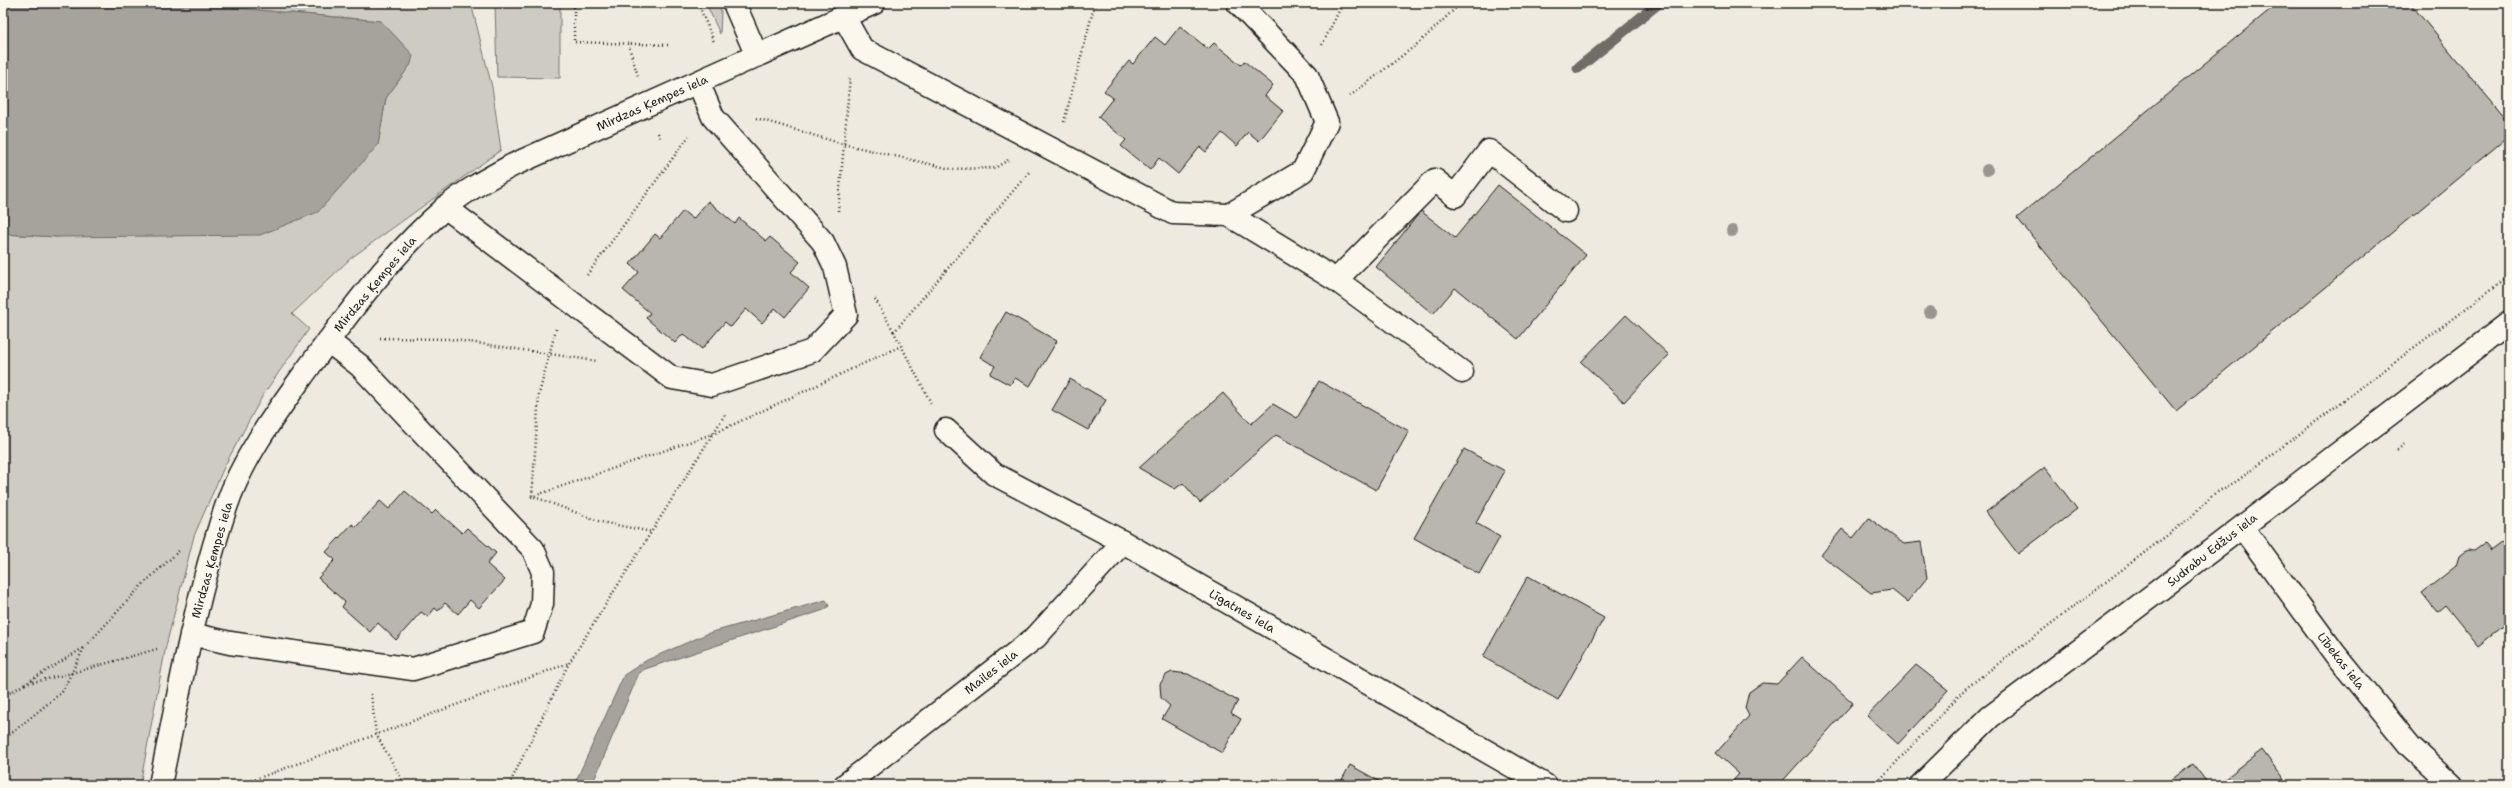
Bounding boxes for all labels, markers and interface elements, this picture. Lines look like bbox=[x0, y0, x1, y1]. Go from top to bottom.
street label: Mirdzas Ķempes iela bbox=[594, 71, 711, 135]
street label: Mirdzas Ķempes iela bbox=[330, 232, 420, 335]
street label: Mirdzas Ķempes iela bbox=[188, 499, 236, 620]
street label: Sudrabu Edžus iela bbox=[2164, 509, 2261, 590]
street label: Līgatnes iela bbox=[1206, 586, 1279, 637]
street label: Lībekas iela bbox=[2314, 629, 2369, 693]
street label: Mailes iela bbox=[961, 646, 1021, 698]

